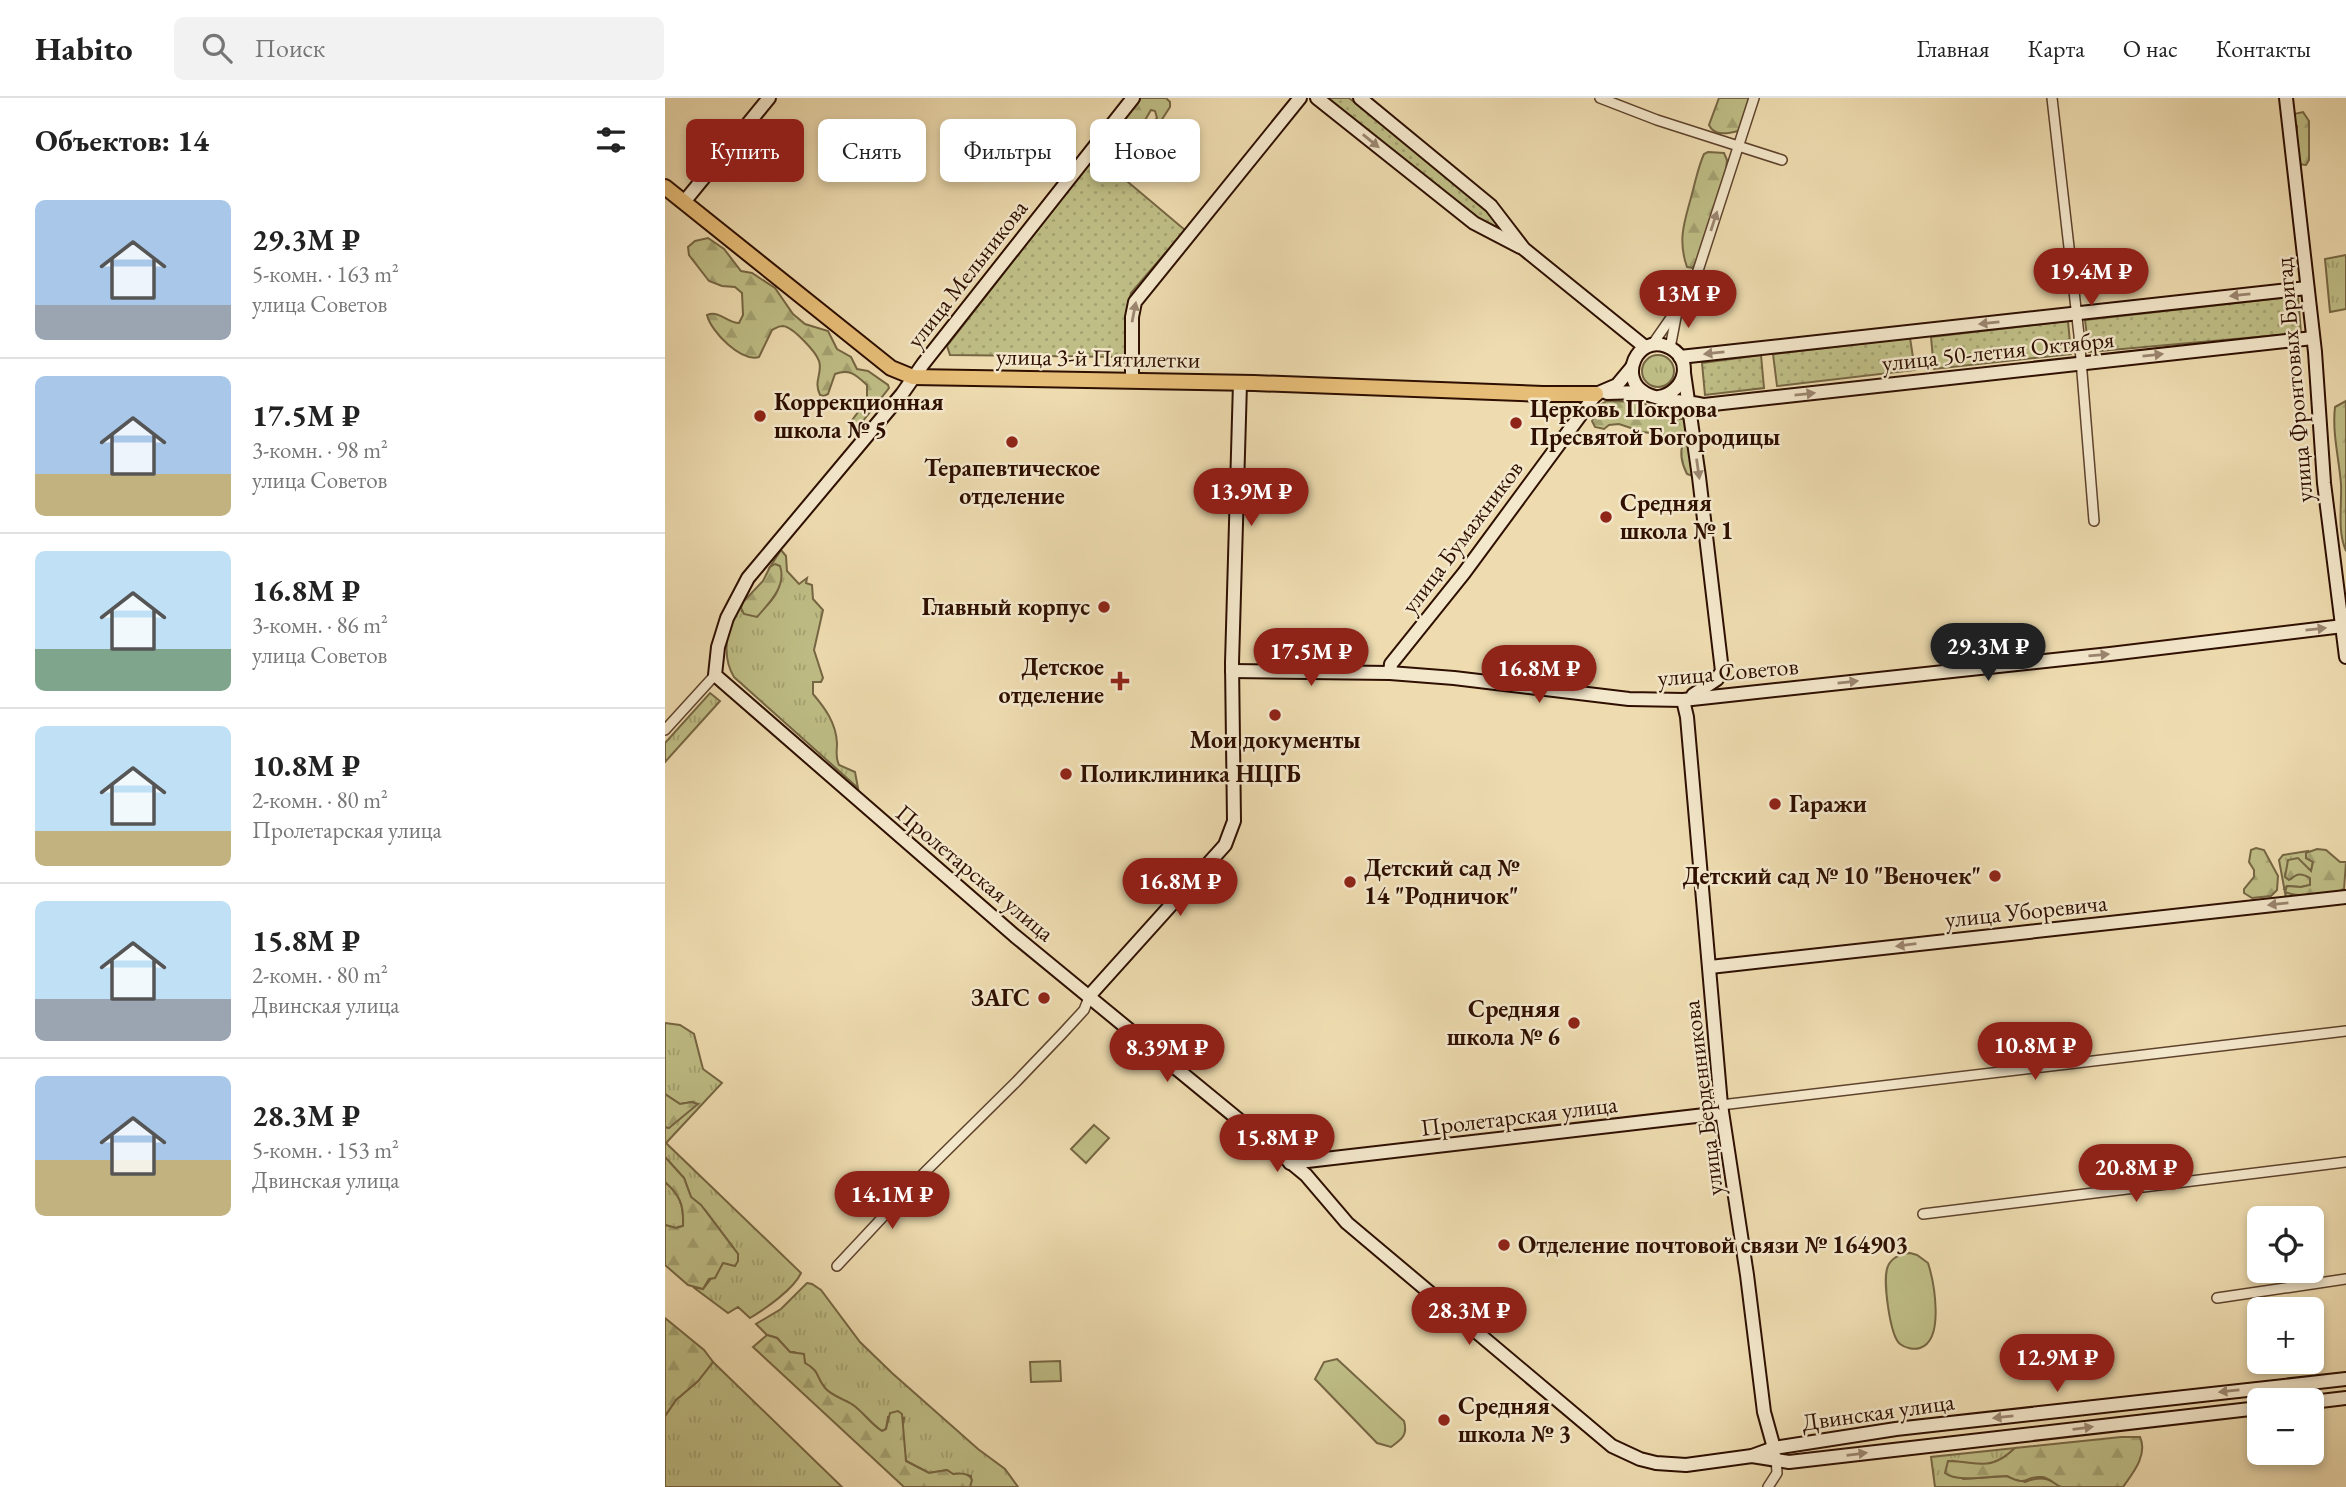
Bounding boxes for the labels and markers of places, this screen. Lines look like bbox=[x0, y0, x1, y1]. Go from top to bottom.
pin: 19.4M ₽ bbox=[2026, 248, 2156, 308]
pin: 13M ₽ bbox=[1639, 271, 1737, 330]
place label: Коррекционная школа № 5 bbox=[774, 386, 944, 445]
place label: Церковь Покрова Пресвятой Богородицы bbox=[1530, 393, 1780, 452]
marker: Коррекционная школа № 5 bbox=[752, 408, 768, 424]
marker: Церковь Покрова Пресвятой Богородицы bbox=[1508, 415, 1524, 431]
marker: Терапевтическое отделение bbox=[1004, 434, 1020, 450]
place label: Терапевтическое отделение bbox=[924, 452, 1100, 511]
pin: 13.9M ₽ bbox=[1186, 468, 1316, 528]
place label: Средняя школа № 1 bbox=[1620, 487, 1733, 546]
marker: Средняя школа № 1 bbox=[1598, 509, 1614, 525]
place label: Главный корпус bbox=[922, 591, 1090, 623]
marker: Главный корпус bbox=[1096, 599, 1112, 615]
pin: 29.3M ₽ bbox=[1923, 624, 2053, 683]
pin: 17.5M ₽ bbox=[1246, 628, 1376, 688]
pin: 16.8M ₽ bbox=[1474, 646, 1604, 705]
place label: Детское отделение bbox=[999, 651, 1104, 710]
marker: Детское отделение bbox=[1110, 671, 1130, 691]
marker: Мои документы bbox=[1267, 707, 1283, 723]
place label: Мои документы bbox=[1189, 724, 1361, 756]
place label: Поликлиника НЦГБ bbox=[1080, 758, 1301, 789]
marker: Поликлиника НЦГБ bbox=[1058, 766, 1074, 782]
place label: Гаражи bbox=[1789, 788, 1867, 819]
marker: Гаражи bbox=[1767, 796, 1783, 812]
place label: Детский сад № 14 "Родничок" bbox=[1364, 852, 1520, 911]
pin: 16.8M ₽ bbox=[1115, 858, 1245, 918]
place label: Детский сад № 10 "Веночек" bbox=[1682, 860, 1981, 891]
marker: Детский сад № 10 "Веночек" bbox=[1987, 868, 2003, 884]
marker: Детский сад № 14 "Родничок" bbox=[1342, 874, 1358, 890]
place label: ЗАГС bbox=[971, 982, 1030, 1013]
marker: ЗАГС bbox=[1036, 990, 1052, 1006]
place label: Средняя школа № 6 bbox=[1447, 993, 1560, 1052]
marker: Средняя школа № 6 bbox=[1566, 1015, 1582, 1031]
pin: 10.8M ₽ bbox=[1970, 1023, 2100, 1082]
pin: 8.39M ₽ bbox=[1102, 1024, 1232, 1084]
pin: 15.8M ₽ bbox=[1212, 1114, 1342, 1174]
pin: 20.8M ₽ bbox=[2071, 1144, 2201, 1204]
pin: 14.1M ₽ bbox=[827, 1172, 957, 1231]
place label: Отделение почтовой связи № 164903 bbox=[1518, 1229, 1908, 1260]
marker: Отделение почтовой связи № 164903 bbox=[1496, 1237, 1512, 1253]
pin: 28.3M ₽ bbox=[1404, 1288, 1534, 1347]
pin: 12.9M ₽ bbox=[1992, 1334, 2122, 1394]
place label: Средняя школа № 3 bbox=[1458, 1390, 1571, 1449]
marker: Средняя школа № 3 bbox=[1436, 1412, 1452, 1428]

